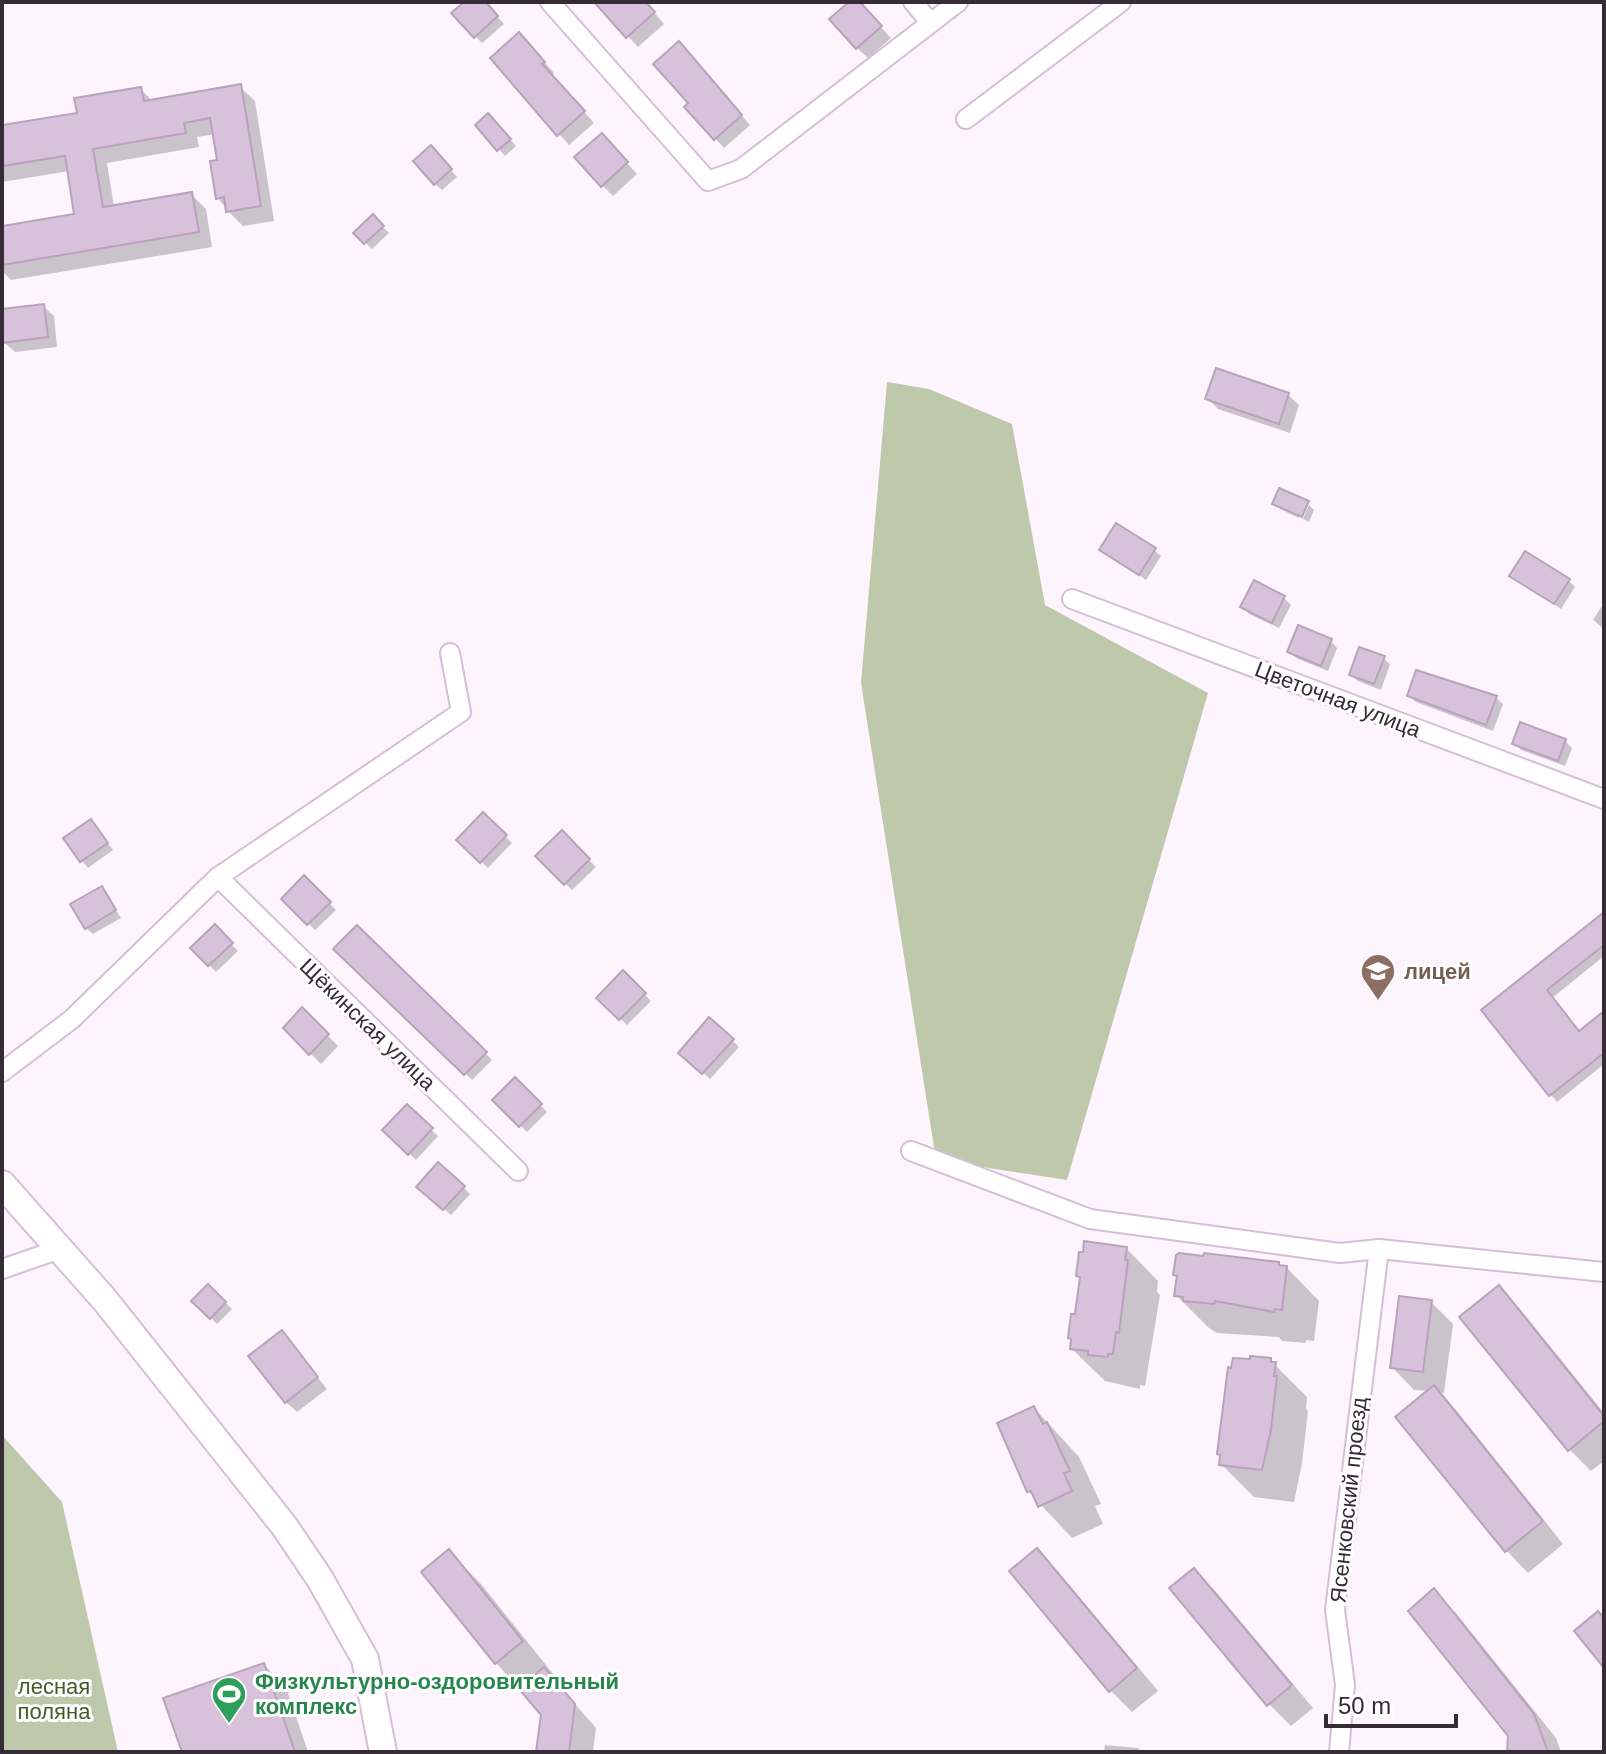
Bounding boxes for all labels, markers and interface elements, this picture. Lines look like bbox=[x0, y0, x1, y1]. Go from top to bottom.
street label: Цветочная улица bbox=[1252, 656, 1425, 743]
school or university icon: лицей bbox=[1359, 952, 1397, 1002]
street label: Щёкинская улица bbox=[295, 953, 441, 1096]
place label: лицей bbox=[1404, 959, 1471, 984]
street label: Ясенковский проезд bbox=[1325, 1396, 1372, 1604]
place label: Физкультурно-оздоровительный комплекс bbox=[255, 1669, 619, 1719]
park label: лесная поляна bbox=[18, 1674, 91, 1724]
sports icon: Физкультурно-оздоровительный комплекс bbox=[210, 1675, 248, 1725]
scale bar bbox=[1326, 1678, 1456, 1728]
text: 50 m bbox=[1338, 1692, 1391, 1719]

